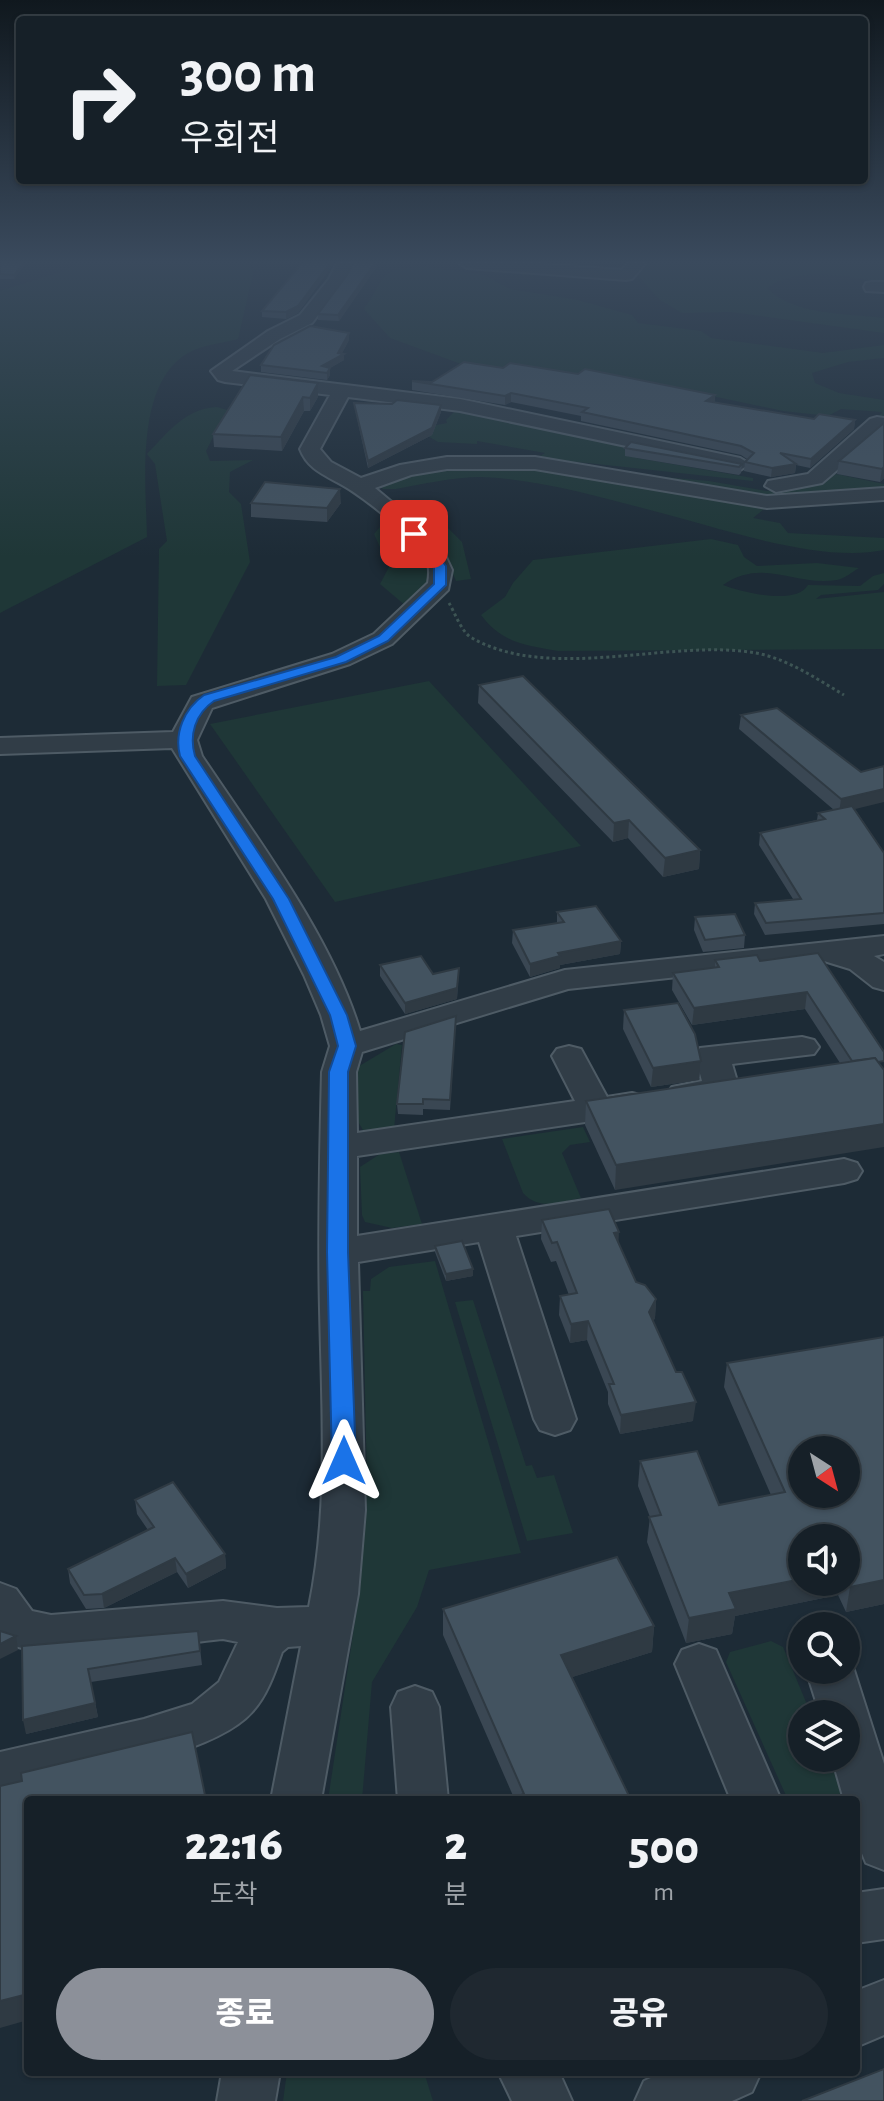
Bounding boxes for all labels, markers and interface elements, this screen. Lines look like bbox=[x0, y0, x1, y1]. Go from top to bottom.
text: 300 m bbox=[180, 46, 316, 102]
icon: right bbox=[48, 48, 152, 152]
text: 우회전 bbox=[180, 121, 279, 157]
pin bbox=[380, 500, 448, 568]
icon: arrive bbox=[392, 512, 436, 556]
position arrow bbox=[302, 1419, 386, 1503]
north arrow bbox=[788, 1436, 860, 1508]
map controls bbox=[788, 1436, 860, 1772]
button: sound bbox=[788, 1524, 860, 1596]
button: search bbox=[788, 1612, 860, 1684]
button: layers bbox=[788, 1700, 860, 1772]
text: 22:16 bbox=[185, 1821, 283, 1869]
text: 2 bbox=[444, 1821, 467, 1869]
text: 500 bbox=[628, 1825, 699, 1873]
text: m bbox=[653, 1879, 674, 1905]
text: 도착 bbox=[210, 1882, 258, 1908]
text: 분 bbox=[444, 1882, 468, 1908]
button: 종료 bbox=[56, 1968, 434, 2060]
button: 공유 bbox=[450, 1968, 828, 2060]

